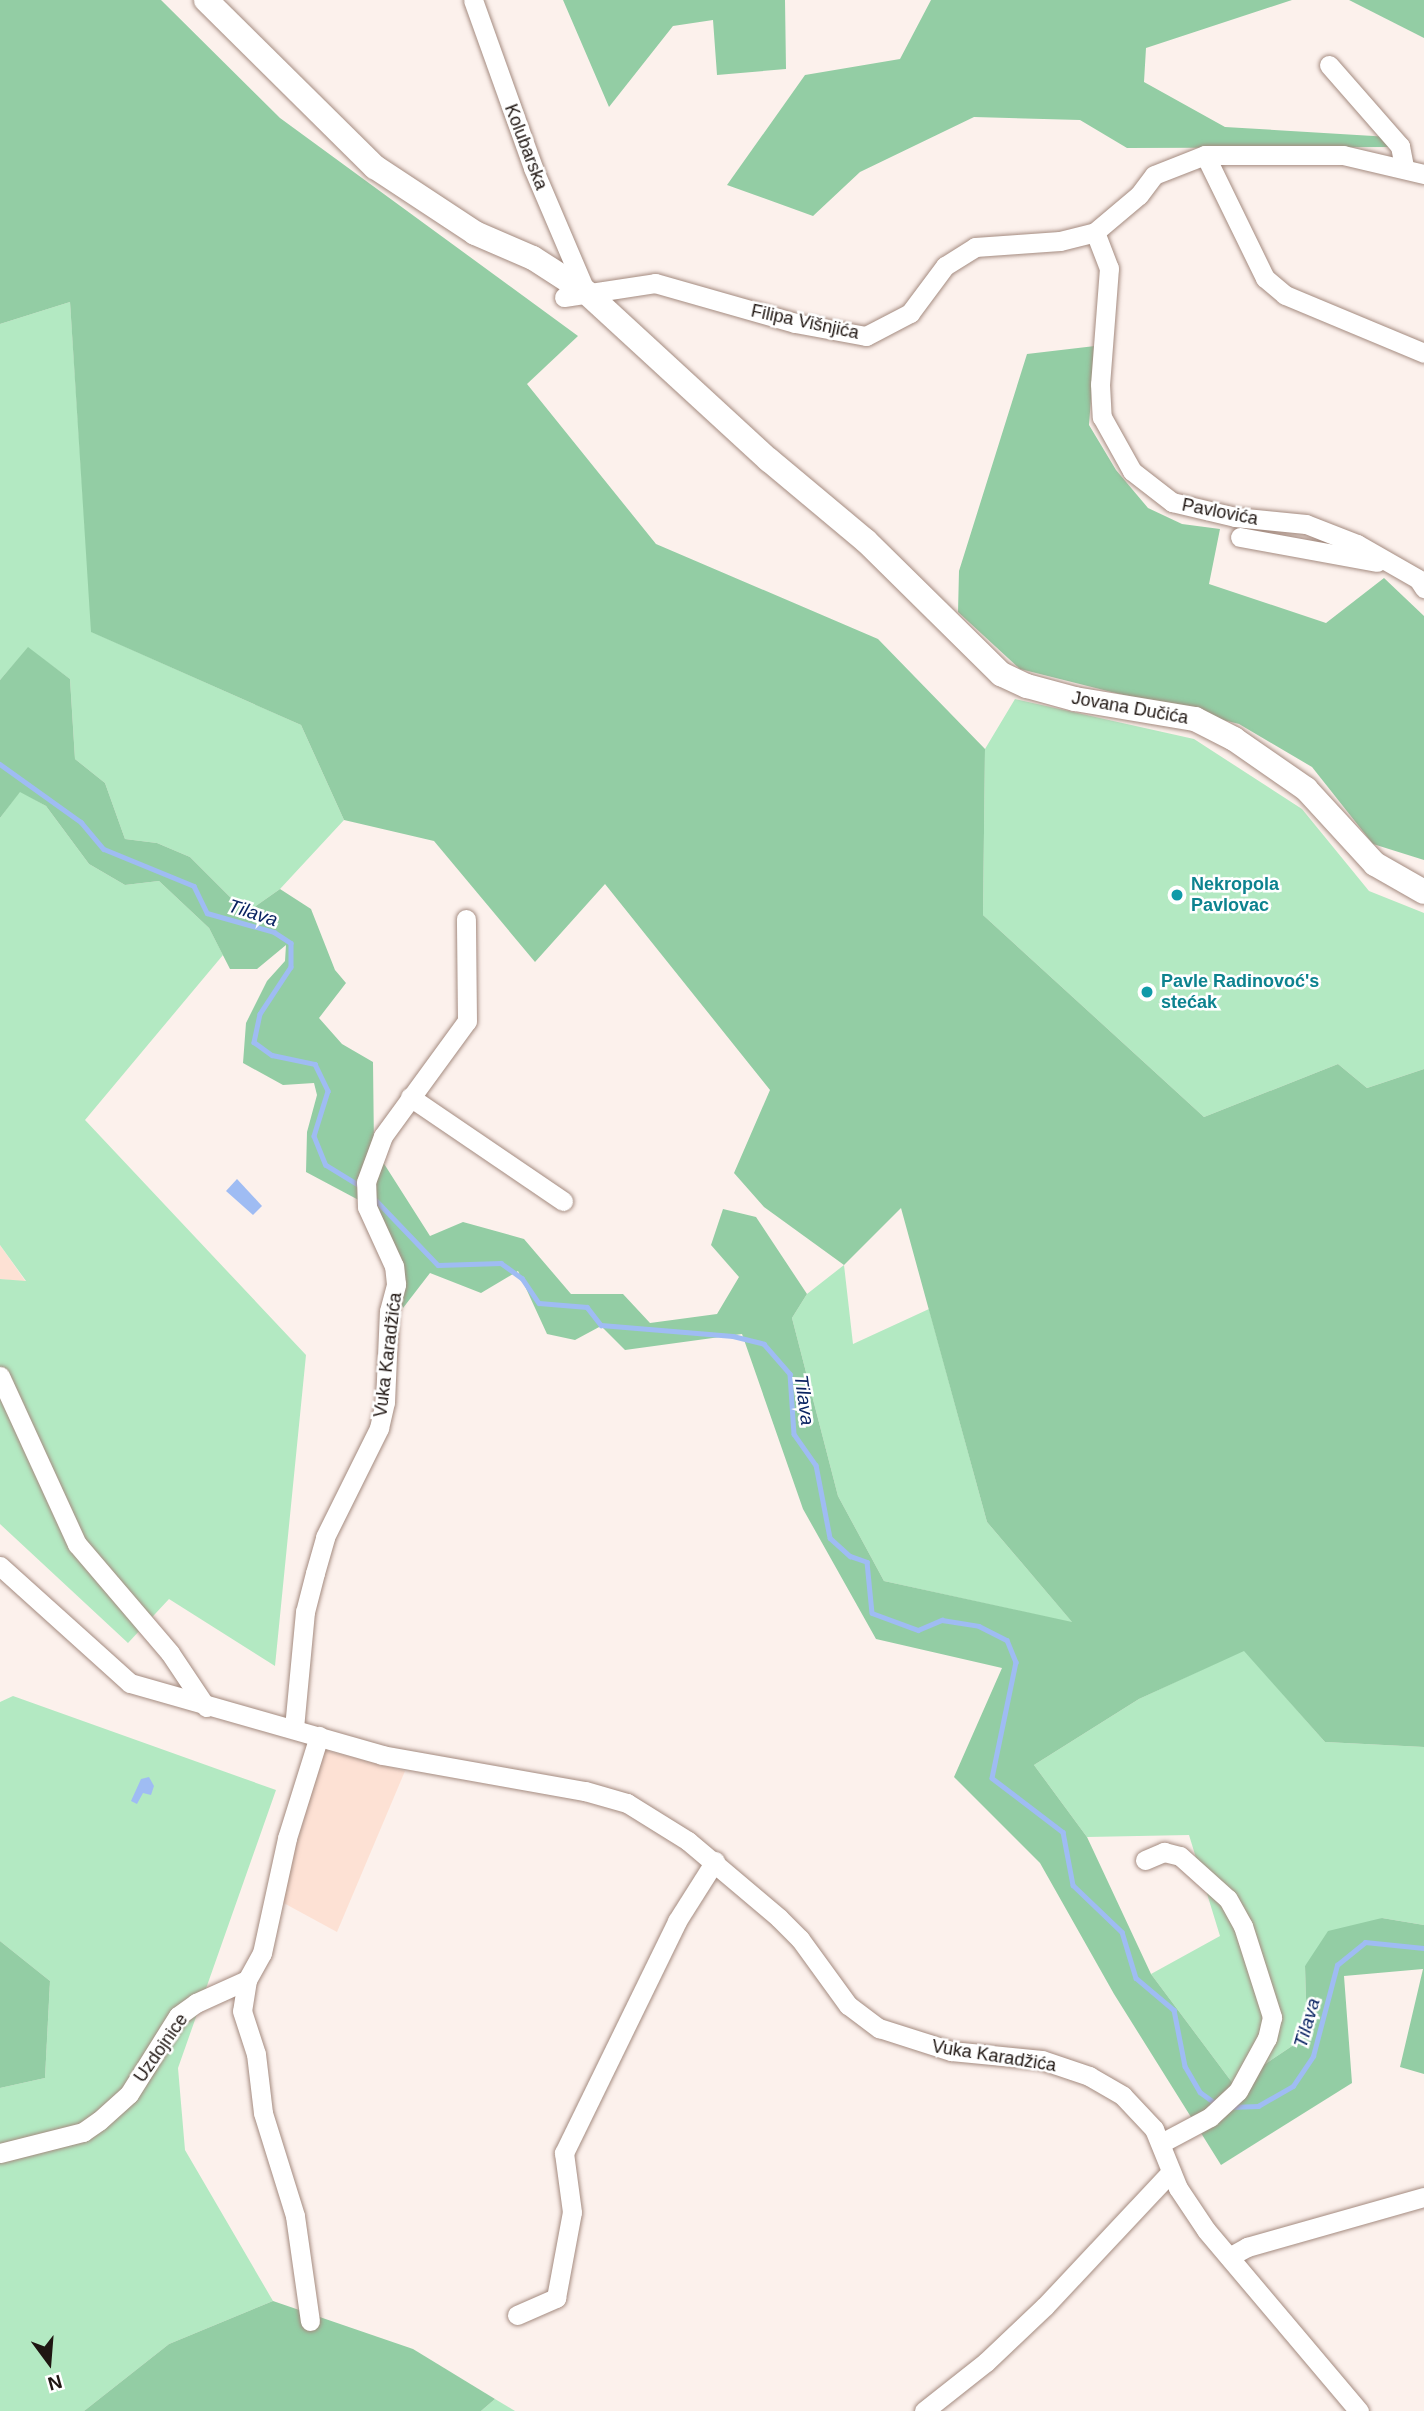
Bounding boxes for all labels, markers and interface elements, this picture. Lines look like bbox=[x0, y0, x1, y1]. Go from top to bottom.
street label: Kolubarska bbox=[500, 101, 552, 193]
street label: Filipa Višnjića bbox=[749, 300, 861, 344]
street label: Pavlovića bbox=[1180, 494, 1260, 530]
street label: Jovana Dučića bbox=[1070, 687, 1190, 729]
place label: Nekropola Pavlovac bbox=[1191, 874, 1279, 917]
marker: Nekropola Pavlovac bbox=[1169, 887, 1185, 903]
water label: Tilava bbox=[225, 894, 281, 932]
place label: Pavle Radinovoć's stećak bbox=[1161, 971, 1319, 1014]
marker: Pavle Radinovoć's stećak bbox=[1139, 984, 1155, 1000]
street label: Vuka Karadžića bbox=[370, 1291, 406, 1419]
water label: Tilava bbox=[789, 1373, 819, 1427]
water label: Tilava bbox=[1289, 1996, 1325, 2050]
street label: Uzdojnice bbox=[129, 2009, 193, 2087]
street label: Vuka Karadžića bbox=[930, 2036, 1058, 2076]
north arrow bbox=[14, 2327, 84, 2397]
text: N bbox=[45, 2371, 64, 2395]

